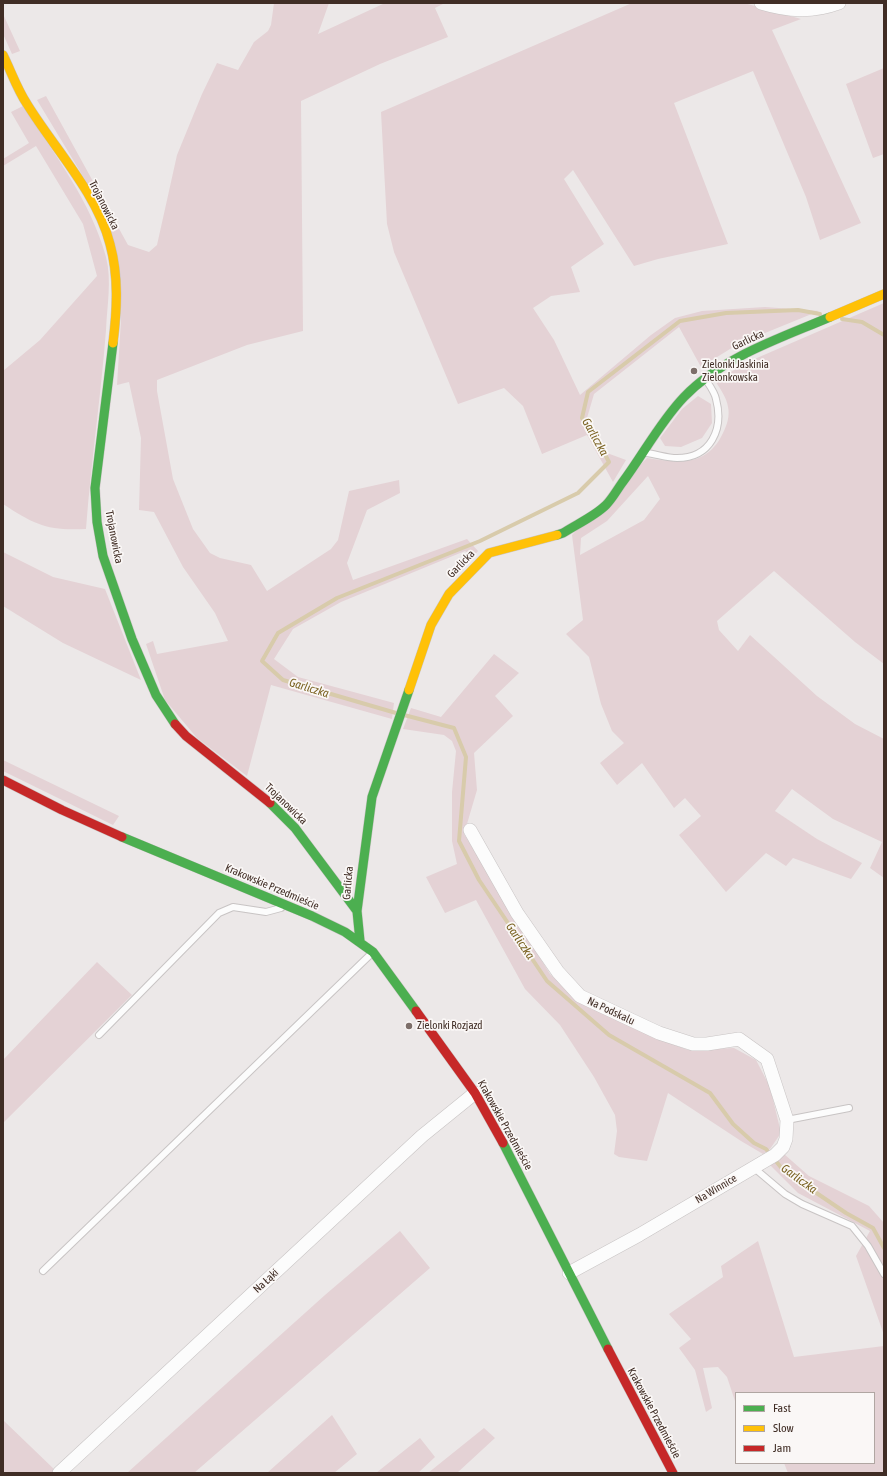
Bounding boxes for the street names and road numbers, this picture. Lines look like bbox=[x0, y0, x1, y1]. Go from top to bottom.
street label: Trojanowicka bbox=[86, 178, 122, 232]
street label: Garlicka bbox=[730, 327, 766, 353]
street label: Trojanowicka bbox=[102, 509, 126, 565]
street label: Garlicka bbox=[445, 547, 477, 581]
street label: Trojanowicka bbox=[262, 781, 310, 827]
street label: Krakowskie Przedmieście bbox=[223, 861, 321, 913]
street label: Garlicka bbox=[340, 866, 356, 900]
street label: Na Podskalu bbox=[585, 994, 637, 1028]
street label: Krakowskie Przedmieście bbox=[475, 1078, 535, 1172]
street label: Na Winnice bbox=[693, 1172, 739, 1206]
street label: Na Łąki bbox=[251, 1266, 281, 1296]
street label: Krakowskie Przedmieście bbox=[625, 1365, 683, 1461]

